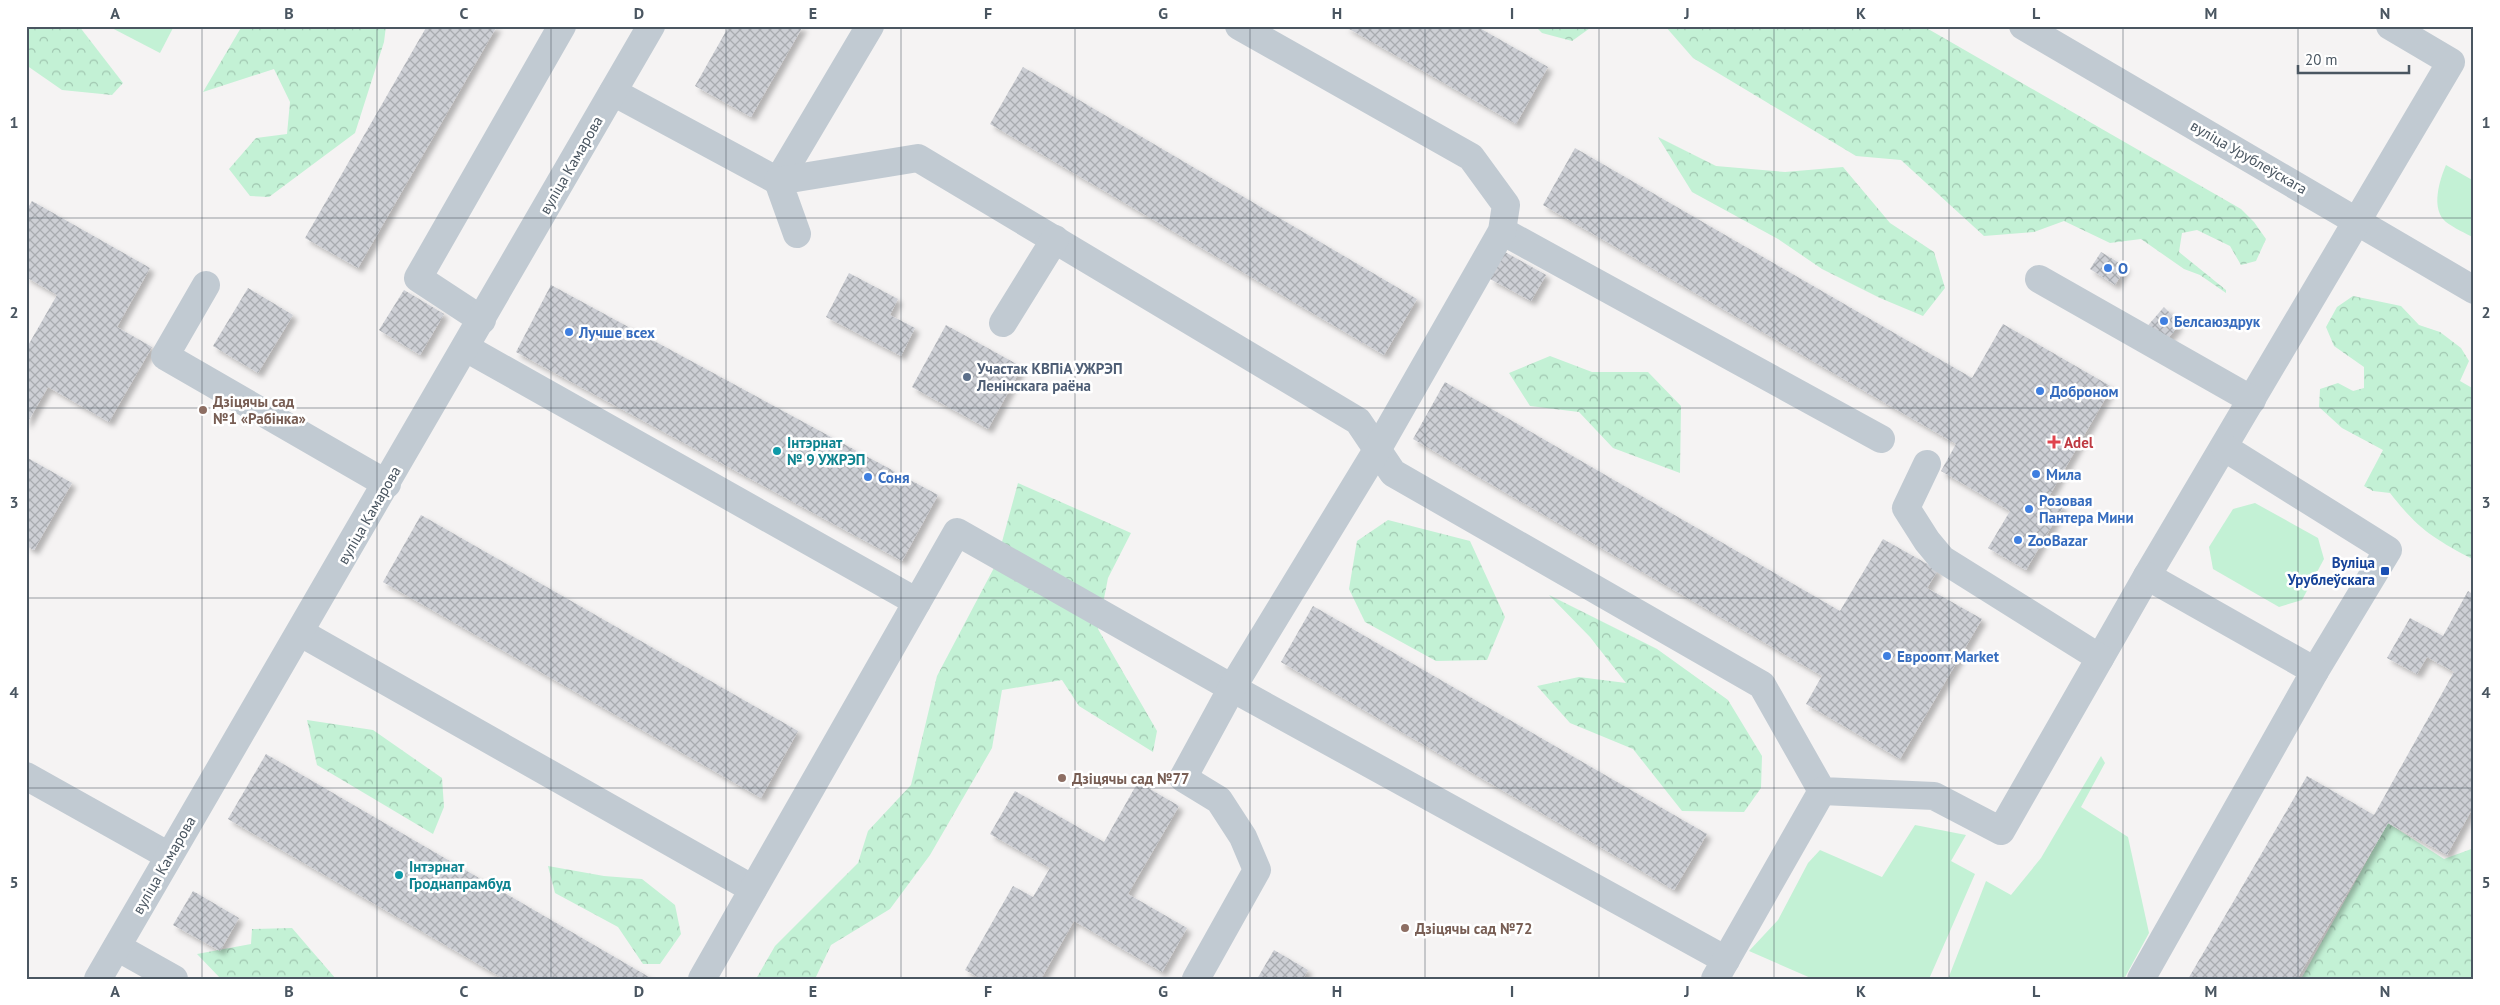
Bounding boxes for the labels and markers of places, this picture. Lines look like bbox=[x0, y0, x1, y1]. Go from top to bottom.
place label: О bbox=[2118, 259, 2128, 278]
marker: О bbox=[2102, 262, 2114, 274]
place label: Белсаюздрук bbox=[2174, 312, 2261, 331]
marker: Белсаюздрук bbox=[2158, 315, 2170, 327]
place label: Лучше всех bbox=[578, 323, 655, 342]
marker: Лучше всех bbox=[563, 326, 575, 338]
place label: Участак КВПіА УЖРЭП Ленінскага раёна bbox=[976, 359, 1123, 395]
marker: Участак КВПіА УЖРЭП Ленінскага раёна bbox=[961, 371, 973, 383]
place label: Доброном bbox=[2050, 382, 2118, 401]
marker: Доброном bbox=[2034, 385, 2046, 397]
place label: Дзіцячы сад №1 «Рабінка» bbox=[213, 392, 306, 428]
marker: Дзіцячы сад №1 «Рабінка» bbox=[197, 404, 209, 416]
place label: Інтэрнат № 9 УЖРЭП bbox=[787, 433, 865, 469]
place label: Adel bbox=[2064, 433, 2094, 452]
marker: Adel bbox=[2048, 436, 2060, 448]
marker: Інтэрнат № 9 УЖРЭП bbox=[771, 445, 783, 457]
place label: Мила bbox=[2046, 465, 2081, 484]
place label: Соня bbox=[878, 468, 910, 487]
marker: Мила bbox=[2030, 468, 2042, 480]
marker: Соня bbox=[862, 471, 874, 483]
place label: Розовая Пантера Мини bbox=[2039, 491, 2134, 527]
marker: Розовая Пантера Мини bbox=[2023, 503, 2035, 515]
place label: ZooBazar bbox=[2028, 531, 2088, 550]
marker: ZooBazar bbox=[2012, 534, 2024, 546]
place label: Вуліца Урублеўскага bbox=[2286, 553, 2375, 589]
marker: Вуліца Урублеўскага bbox=[2379, 565, 2391, 577]
place label: Евроопт Market bbox=[1897, 647, 2000, 666]
marker: Евроопт Market bbox=[1881, 650, 1893, 662]
place label: Дзіцячы сад №77 bbox=[1072, 769, 1189, 788]
marker: Дзіцячы сад №77 bbox=[1056, 772, 1068, 784]
place label: Інтэрнат Гроднапрамбуд bbox=[409, 857, 511, 893]
marker: Інтэрнат Гроднапрамбуд bbox=[393, 869, 405, 881]
place label: Дзіцячы сад №72 bbox=[1415, 919, 1532, 938]
marker: Дзіцячы сад №72 bbox=[1399, 922, 1411, 934]

